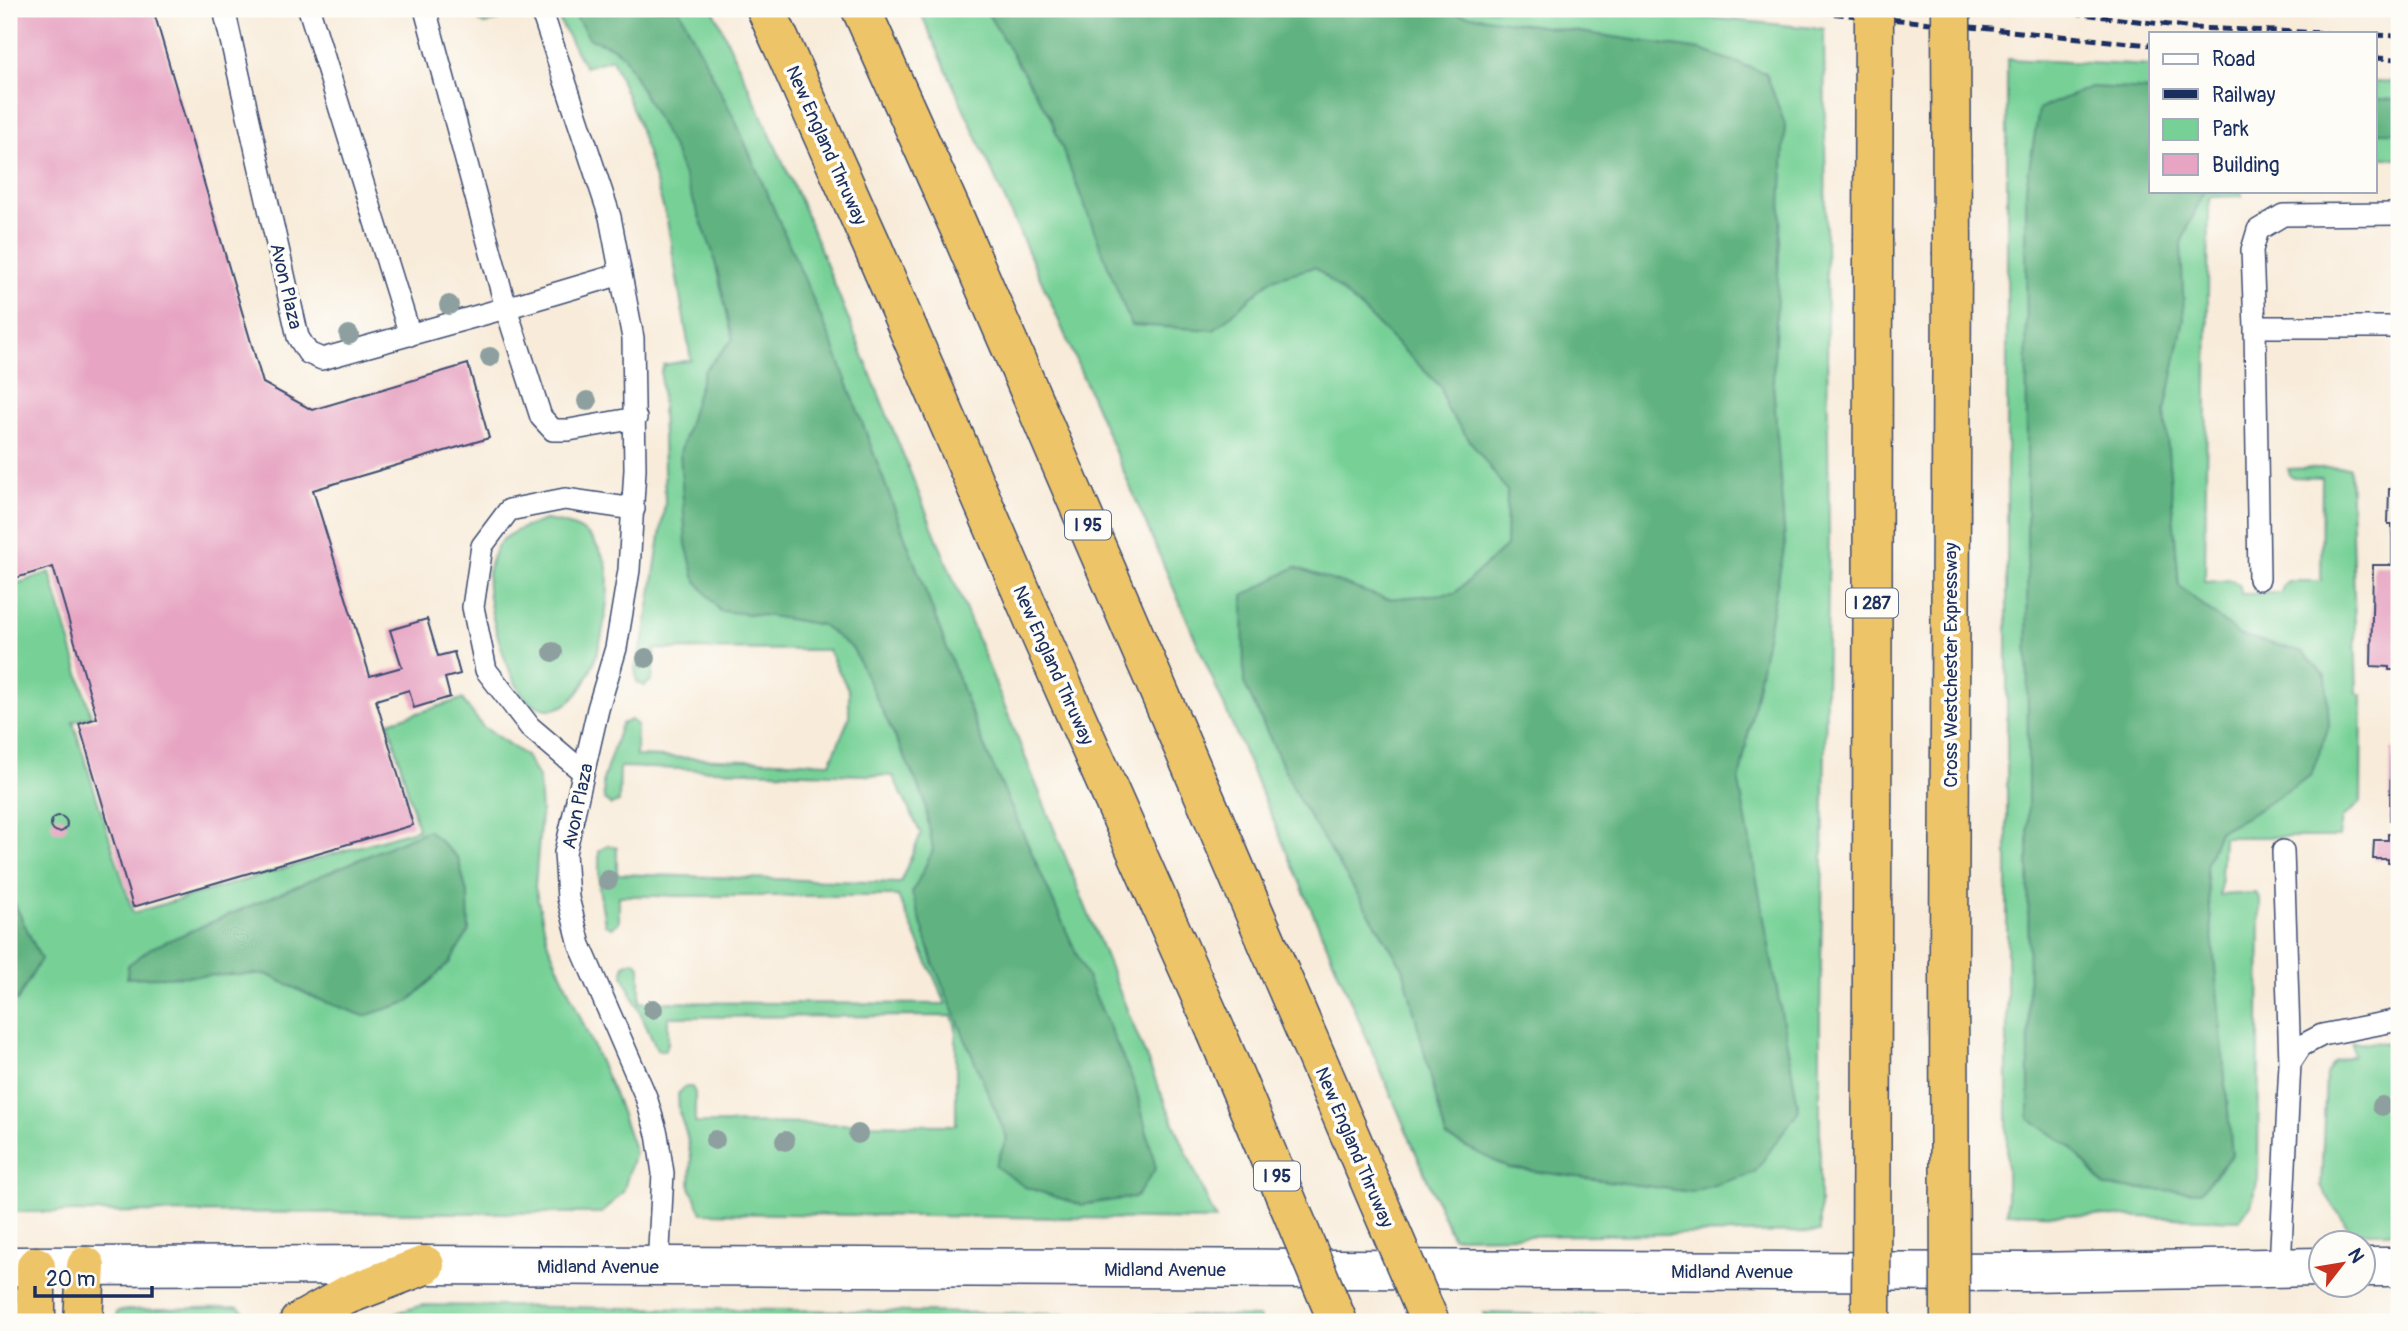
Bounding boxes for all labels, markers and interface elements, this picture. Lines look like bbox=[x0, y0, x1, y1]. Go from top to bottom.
legend bbox=[2149, 32, 2376, 192]
text: Road bbox=[2212, 46, 2256, 73]
street label: New England Thruway bbox=[780, 62, 872, 229]
text: Railway bbox=[2212, 82, 2276, 109]
text: Park bbox=[2212, 116, 2249, 143]
text: Building bbox=[2212, 152, 2279, 179]
street label: Avon Plaza bbox=[265, 241, 308, 332]
road number: I 95 bbox=[1065, 510, 1111, 540]
street label: Cross Westchester Expressway bbox=[1939, 542, 1963, 788]
street label: New England Thruway bbox=[1007, 582, 1099, 749]
road number: I 287 bbox=[1846, 588, 1898, 618]
street label: Avon Plaza bbox=[557, 761, 599, 851]
street label: New England Thruway bbox=[1309, 1064, 1399, 1231]
road number: I 95 bbox=[1254, 1162, 1300, 1190]
north arrow bbox=[2306, 1230, 2376, 1300]
text: N bbox=[2342, 1244, 2369, 1268]
scale bar bbox=[35, 1254, 152, 1298]
street label: Midland Avenue bbox=[537, 1255, 660, 1279]
street label: Midland Avenue bbox=[1104, 1258, 1227, 1282]
street label: Midland Avenue bbox=[1671, 1260, 1794, 1284]
text: 20 m bbox=[46, 1266, 95, 1293]

